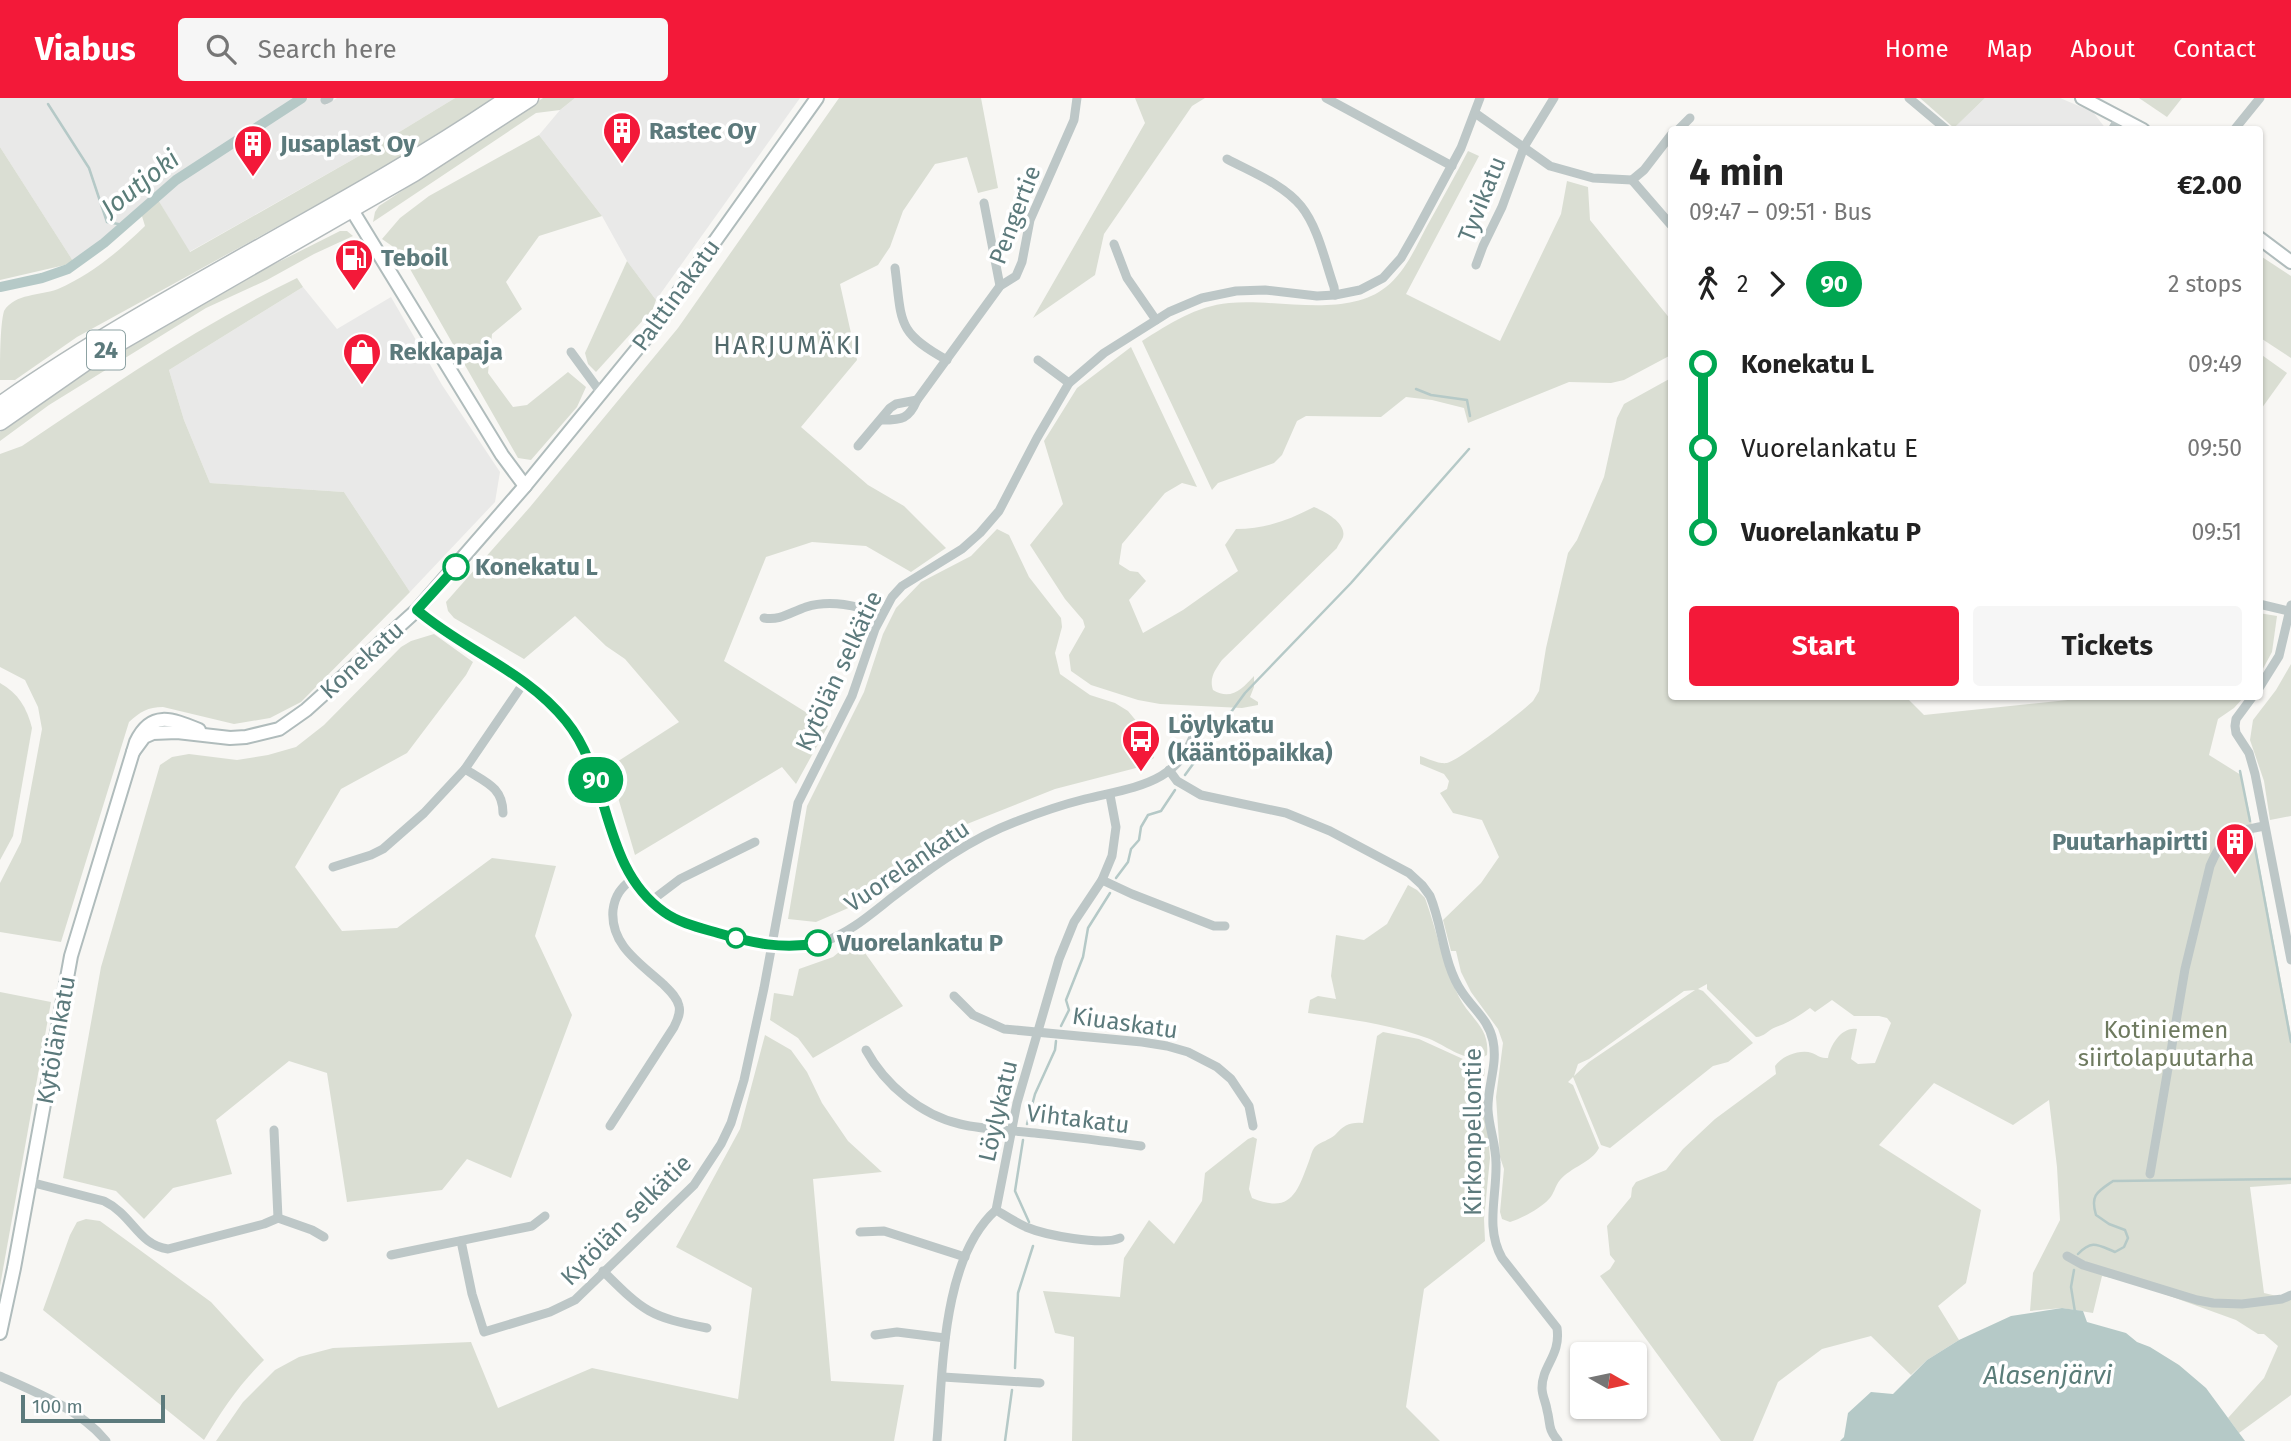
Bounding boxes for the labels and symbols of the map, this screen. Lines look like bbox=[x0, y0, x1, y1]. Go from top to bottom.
building icon: Rastec Oy bbox=[601, 110, 643, 165]
place label: Rastec Oy bbox=[649, 117, 757, 145]
building icon: Jusaplast Oy bbox=[232, 123, 274, 178]
place label: Jusaplast Oy bbox=[279, 130, 416, 158]
water label: Joutjoki bbox=[93, 143, 186, 225]
street label: Tyvikatu bbox=[1452, 152, 1512, 246]
street label: Pengertie bbox=[983, 162, 1047, 268]
street label: Palttinakatu bbox=[626, 234, 726, 356]
fuel station icon: Teboil bbox=[333, 237, 375, 292]
place label: Teboil bbox=[381, 244, 449, 272]
road number: 24 bbox=[87, 330, 125, 370]
district label: HARJUMÄKI bbox=[713, 330, 863, 361]
shop icon: Rekkapaja bbox=[341, 331, 383, 386]
place label: Rekkapaja bbox=[389, 338, 503, 366]
place label: Konekatu L bbox=[475, 553, 598, 581]
marker: Konekatu L bbox=[443, 554, 469, 580]
street label: Kytölän selkätie bbox=[790, 587, 888, 755]
street label: Konekatu bbox=[315, 615, 409, 705]
place label: Löylykatu (kääntöpaikka) bbox=[1168, 711, 1333, 767]
bus stop icon: Löylykatu (kääntöpaikka) bbox=[1120, 718, 1162, 773]
line badge: 90 bbox=[564, 757, 628, 803]
street label: Vuorelankatu bbox=[839, 814, 975, 918]
building icon: Puutarhapirtti bbox=[2214, 821, 2256, 876]
place label: Puutarhapirtti bbox=[2052, 828, 2208, 856]
unlabelled marker bbox=[726, 928, 746, 948]
place label: Vuorelankatu P bbox=[836, 929, 1003, 957]
marker: Vuorelankatu P bbox=[805, 930, 831, 956]
street label: Kytölänkatu bbox=[31, 974, 81, 1106]
street label: Kiuaskatu bbox=[1070, 1002, 1180, 1044]
park label: Kotiniemen siirtolapuutarha bbox=[2078, 1016, 2254, 1072]
street label: Kirkonpellontie bbox=[1459, 1048, 1487, 1216]
street label: Löylykatu bbox=[973, 1058, 1023, 1164]
street label: Vihtakatu bbox=[1025, 1099, 1131, 1139]
street label: Kytölän selkätie bbox=[555, 1149, 697, 1291]
north arrow bbox=[1570, 1342, 1647, 1419]
water label: Alasenjärvi bbox=[1982, 1360, 2113, 1391]
scale bar bbox=[21, 1392, 164, 1424]

